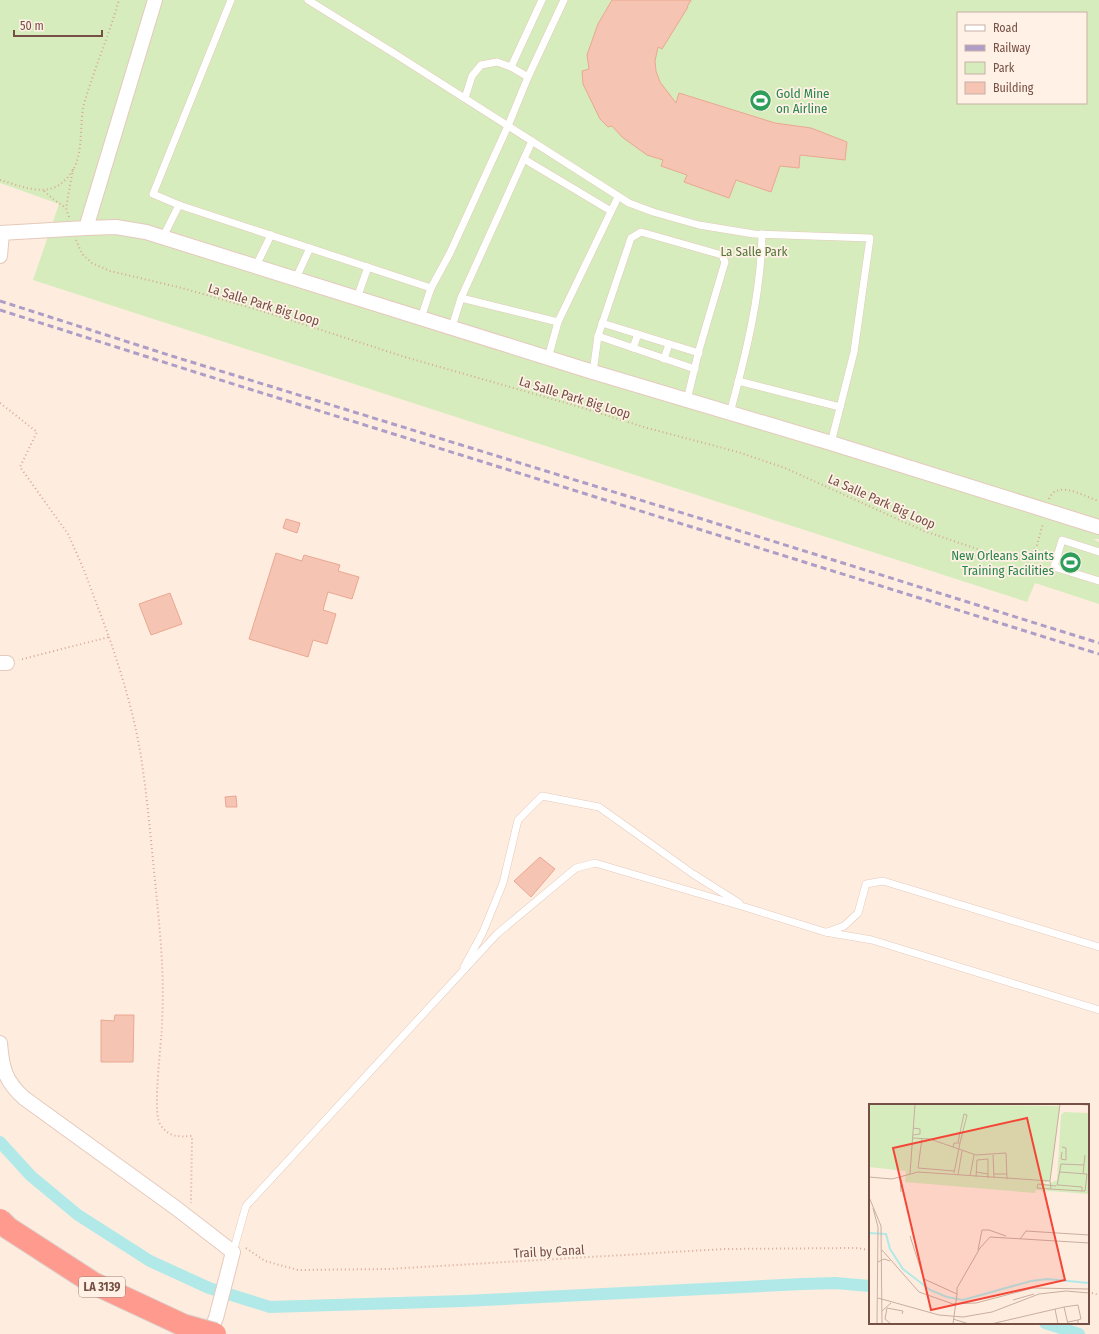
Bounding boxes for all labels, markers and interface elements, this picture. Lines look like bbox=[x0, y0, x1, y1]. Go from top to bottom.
scale bar bbox=[14, 12, 102, 38]
legend bbox=[957, 12, 1087, 104]
text: 50 m bbox=[20, 19, 44, 33]
text: Road bbox=[993, 21, 1018, 35]
text: Railway bbox=[993, 41, 1031, 55]
text: Park bbox=[993, 61, 1015, 75]
text: Building bbox=[993, 81, 1034, 95]
place label: Gold Mine on Airline bbox=[776, 86, 829, 116]
sports icon: Gold Mine on Airline bbox=[747, 87, 773, 113]
park label: La Salle Park bbox=[720, 244, 789, 259]
street label: La Salle Park Big Loop bbox=[206, 280, 321, 329]
street label: La Salle Park Big Loop bbox=[517, 373, 632, 422]
street label: La Salle Park Big Loop bbox=[826, 471, 938, 532]
place label: New Orleans Saints Training Facilities bbox=[951, 548, 1054, 578]
sports icon: New Orleans Saints Training Facilities bbox=[1057, 549, 1083, 575]
inset map bbox=[869, 1104, 1089, 1324]
street label: Trail by Canal bbox=[513, 1242, 585, 1261]
road number: LA 3139 bbox=[79, 1277, 125, 1297]

